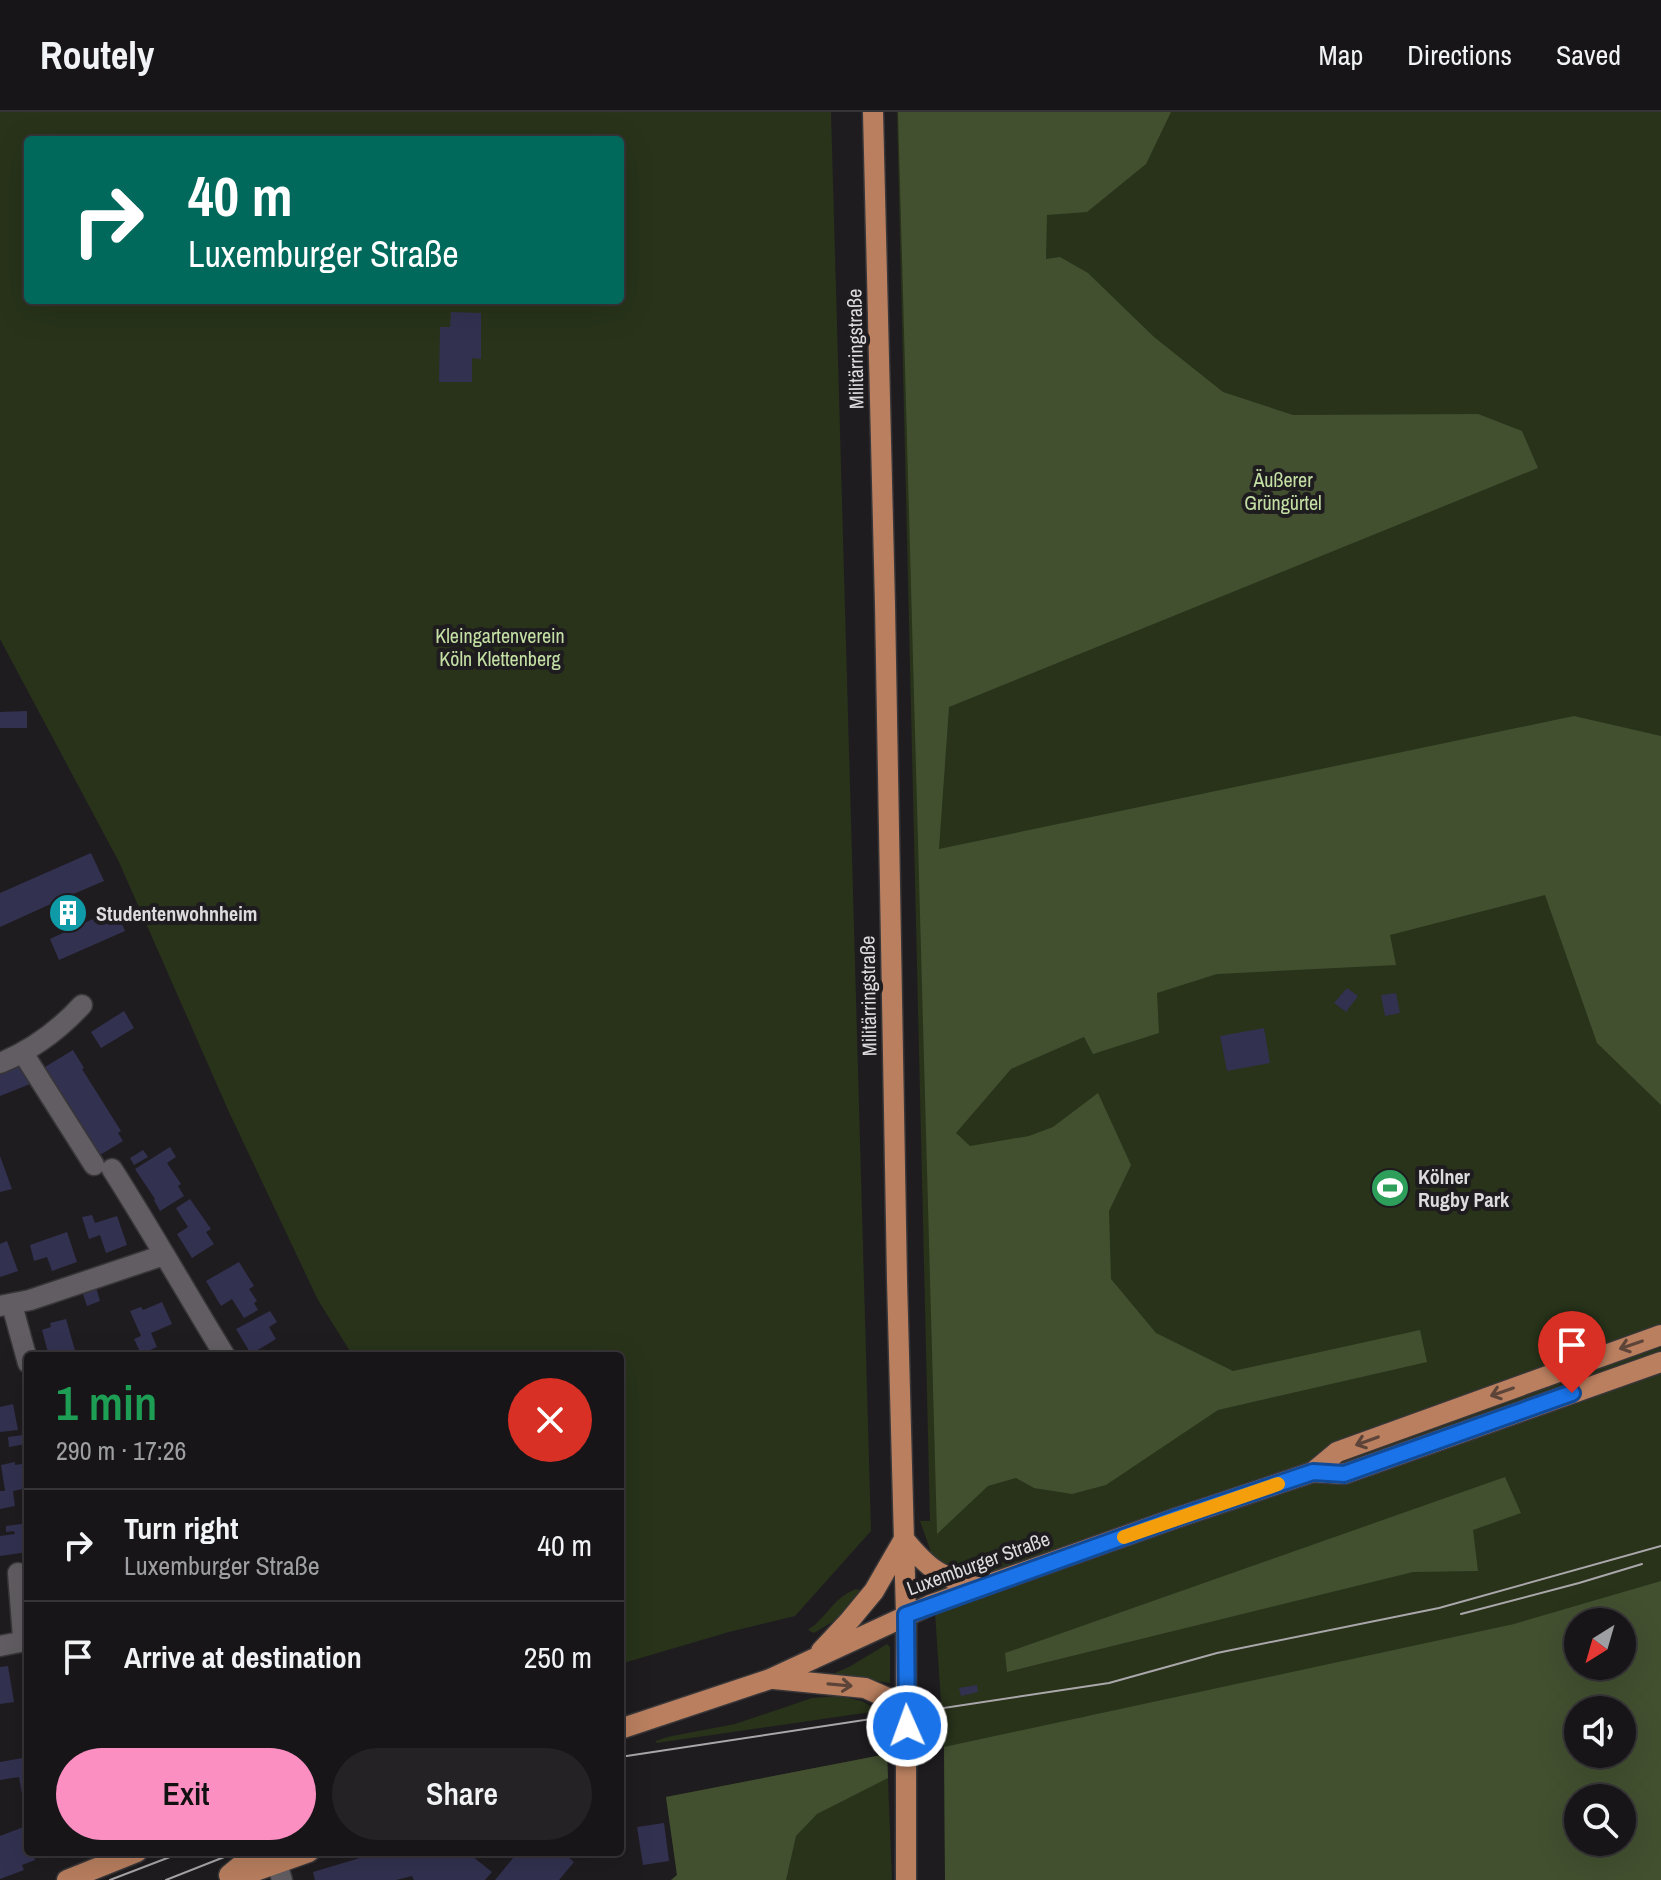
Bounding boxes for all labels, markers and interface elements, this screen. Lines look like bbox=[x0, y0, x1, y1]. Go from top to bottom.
text: Routely bbox=[40, 30, 154, 81]
text: Map bbox=[1319, 36, 1363, 74]
text: Directions bbox=[1407, 36, 1512, 74]
text: Saved bbox=[1556, 36, 1621, 74]
text: 40 m bbox=[188, 158, 293, 233]
icon: right bbox=[56, 168, 160, 272]
text: Luxemburger Straße bbox=[188, 230, 459, 278]
street label: Militärringstraße bbox=[840, 289, 870, 409]
park label: Äußerer Grüngürtel bbox=[1244, 466, 1322, 516]
park label: Kleingartenverein Köln Klettenberg bbox=[435, 622, 565, 672]
building icon: Studentenwohnheim bbox=[47, 892, 89, 934]
place label: Studentenwohnheim bbox=[96, 900, 257, 927]
street label: Militärringstraße bbox=[853, 936, 883, 1056]
place label: Kölner Rugby Park bbox=[1418, 1163, 1510, 1213]
sports icon: Kölner Rugby Park bbox=[1369, 1167, 1411, 1209]
pin bbox=[1538, 1311, 1606, 1393]
icon: arrive bbox=[1550, 1323, 1594, 1367]
one-way arrow bbox=[1619, 1339, 1644, 1354]
text: 1 min bbox=[56, 1370, 157, 1435]
button: close bbox=[508, 1378, 592, 1462]
one-way arrow bbox=[1490, 1386, 1515, 1400]
text: 290 m · 17:26 bbox=[56, 1433, 186, 1468]
one-way arrow bbox=[1355, 1435, 1380, 1449]
text: Turn right bbox=[124, 1508, 238, 1548]
icon: right bbox=[56, 1523, 100, 1567]
text: 40 m bbox=[537, 1525, 592, 1565]
street label: Luxemburger Straße bbox=[903, 1525, 1053, 1601]
text: Luxemburger Straße bbox=[124, 1548, 320, 1583]
north arrow bbox=[1564, 1608, 1636, 1680]
map controls bbox=[1564, 1608, 1636, 1856]
icon: arrive bbox=[56, 1635, 100, 1679]
text: Arrive at destination bbox=[124, 1637, 362, 1677]
text: 250 m bbox=[524, 1637, 592, 1677]
one-way arrow bbox=[826, 1678, 853, 1693]
position arrow bbox=[865, 1684, 949, 1768]
button: sound bbox=[1564, 1696, 1636, 1768]
button: Exit bbox=[56, 1748, 316, 1840]
button: Share bbox=[332, 1748, 592, 1840]
button: search bbox=[1564, 1784, 1636, 1856]

